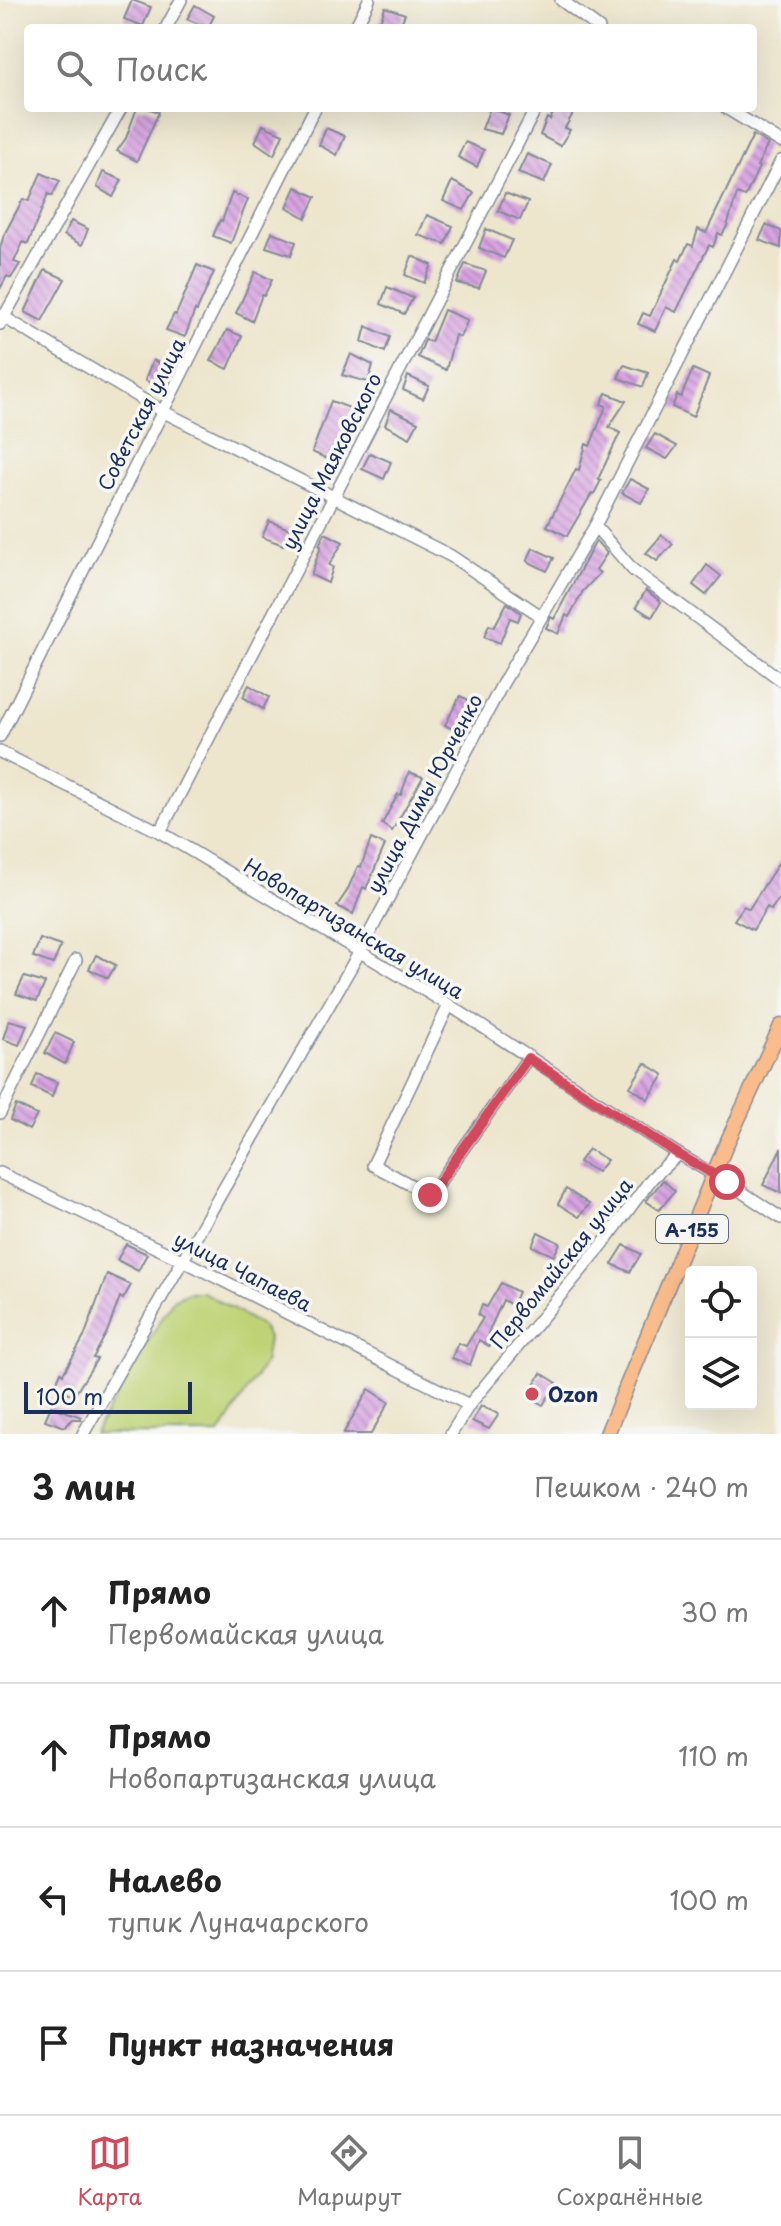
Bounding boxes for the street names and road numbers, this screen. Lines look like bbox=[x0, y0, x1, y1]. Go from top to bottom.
street label: Советская улица bbox=[90, 332, 193, 496]
street label: улица Маяковского bbox=[273, 367, 389, 555]
street label: улица Димы Юрченко bbox=[359, 688, 489, 898]
street label: Новопартизанская улица bbox=[238, 850, 470, 1006]
street label: Первомайская улица bbox=[483, 1171, 640, 1355]
road number: А-155 bbox=[656, 1215, 728, 1243]
street label: улица Чапаева bbox=[169, 1223, 318, 1319]

